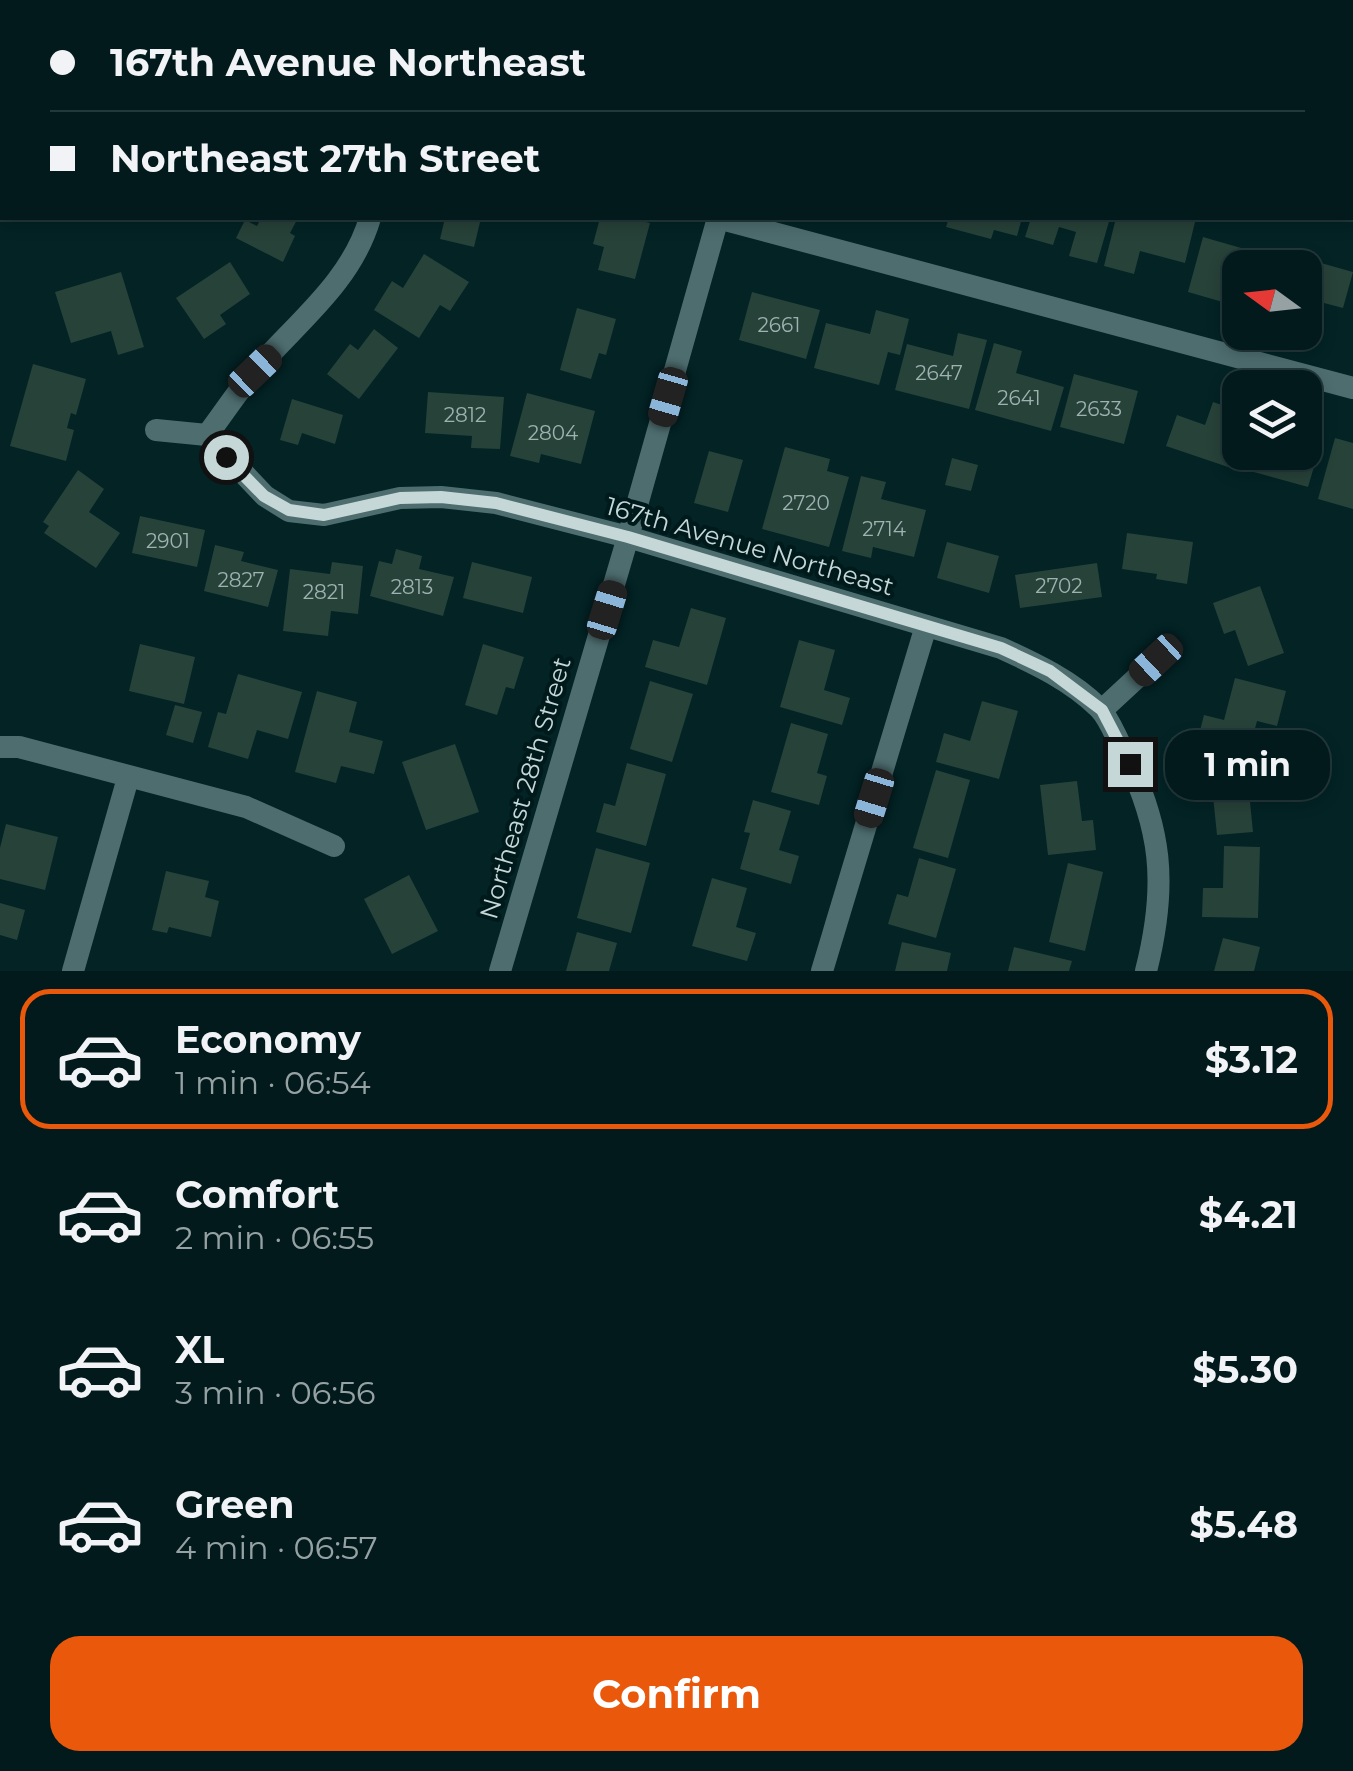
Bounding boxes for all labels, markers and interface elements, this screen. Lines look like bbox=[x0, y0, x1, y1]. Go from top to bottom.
text: 167th Avenue Northeast bbox=[110, 39, 586, 86]
text: Northeast 27th Street bbox=[110, 135, 540, 182]
north arrow bbox=[1222, 250, 1322, 350]
map controls bbox=[1222, 250, 1322, 470]
house number: 2661 bbox=[758, 313, 800, 337]
car bbox=[223, 339, 287, 403]
house number: 2647 bbox=[915, 361, 963, 385]
car bbox=[645, 364, 691, 430]
button: layers bbox=[1222, 370, 1322, 470]
house number: 2641 bbox=[997, 386, 1041, 410]
house number: 2633 bbox=[1076, 397, 1122, 421]
house number: 2812 bbox=[444, 403, 486, 427]
house number: 2804 bbox=[528, 421, 578, 445]
route start bbox=[204, 435, 249, 480]
street label: 167th Avenue Northeast bbox=[603, 490, 897, 602]
house number: 2720 bbox=[782, 491, 830, 515]
house number: 2714 bbox=[862, 517, 906, 541]
house number: 2901 bbox=[146, 529, 190, 553]
house number: 2827 bbox=[217, 568, 265, 592]
house number: 2702 bbox=[1035, 574, 1083, 598]
house number: 2813 bbox=[391, 575, 433, 599]
car bbox=[584, 577, 630, 643]
house number: 2821 bbox=[303, 580, 345, 604]
car bbox=[1124, 629, 1188, 691]
street label: Northeast 28th Street bbox=[473, 654, 577, 922]
callout: 1 min bbox=[1165, 729, 1330, 799]
route end bbox=[1108, 742, 1153, 787]
text: 1 min bbox=[1204, 745, 1291, 784]
car bbox=[851, 765, 897, 831]
icon: car bbox=[55, 1014, 145, 1104]
text: Economy bbox=[175, 1016, 361, 1063]
text: $3.12 bbox=[1205, 1036, 1298, 1083]
text: 1 min · 06:54 bbox=[175, 1063, 371, 1102]
icon: car bbox=[55, 1169, 145, 1259]
text: Comfort bbox=[175, 1171, 339, 1218]
text: $4.21 bbox=[1199, 1191, 1298, 1238]
text: 2 min · 06:55 bbox=[175, 1218, 374, 1257]
icon: car bbox=[55, 1324, 145, 1414]
text: XL bbox=[175, 1326, 224, 1373]
text: $5.30 bbox=[1193, 1346, 1298, 1393]
text: 3 min · 06:56 bbox=[175, 1373, 376, 1412]
icon: car bbox=[55, 1479, 145, 1569]
text: Green bbox=[175, 1481, 295, 1528]
text: $5.48 bbox=[1190, 1501, 1298, 1548]
text: 4 min · 06:57 bbox=[175, 1528, 378, 1567]
button: Confirm bbox=[50, 1636, 1303, 1751]

